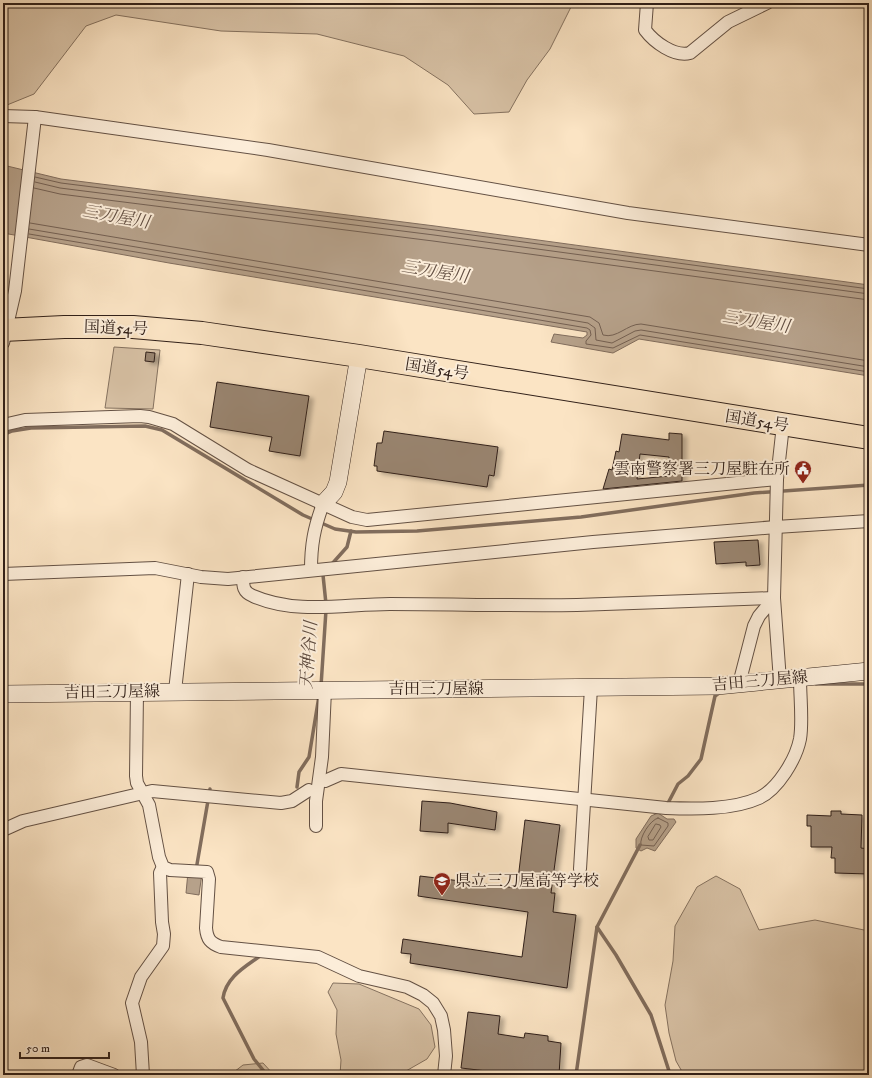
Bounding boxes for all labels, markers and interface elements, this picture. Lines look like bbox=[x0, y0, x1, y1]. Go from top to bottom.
water label: 三刀屋川 bbox=[81, 200, 153, 234]
water label: 三刀屋川 bbox=[400, 256, 472, 288]
water label: 三刀屋川 bbox=[721, 306, 793, 338]
street label: 国道54号 bbox=[84, 317, 148, 339]
street label: 国道54号 bbox=[404, 354, 470, 384]
street label: 国道54号 bbox=[724, 406, 790, 436]
place label: 雲南警察署三刀屋駐在所 bbox=[614, 459, 790, 479]
public building icon: 雲南警察署三刀屋駐在所 bbox=[793, 459, 813, 484]
water label: 天神谷川 bbox=[296, 618, 322, 690]
street label: 吉田三刀屋線 bbox=[711, 667, 809, 695]
street label: 吉田三刀屋線 bbox=[388, 679, 484, 699]
street label: 吉田三刀屋線 bbox=[64, 681, 160, 703]
school or university icon: 県立三刀屋高等学校 bbox=[432, 871, 452, 896]
place label: 県立三刀屋高等学校 bbox=[455, 871, 599, 891]
scale bar bbox=[20, 1034, 109, 1060]
text: 50 m bbox=[26, 1041, 50, 1056]

